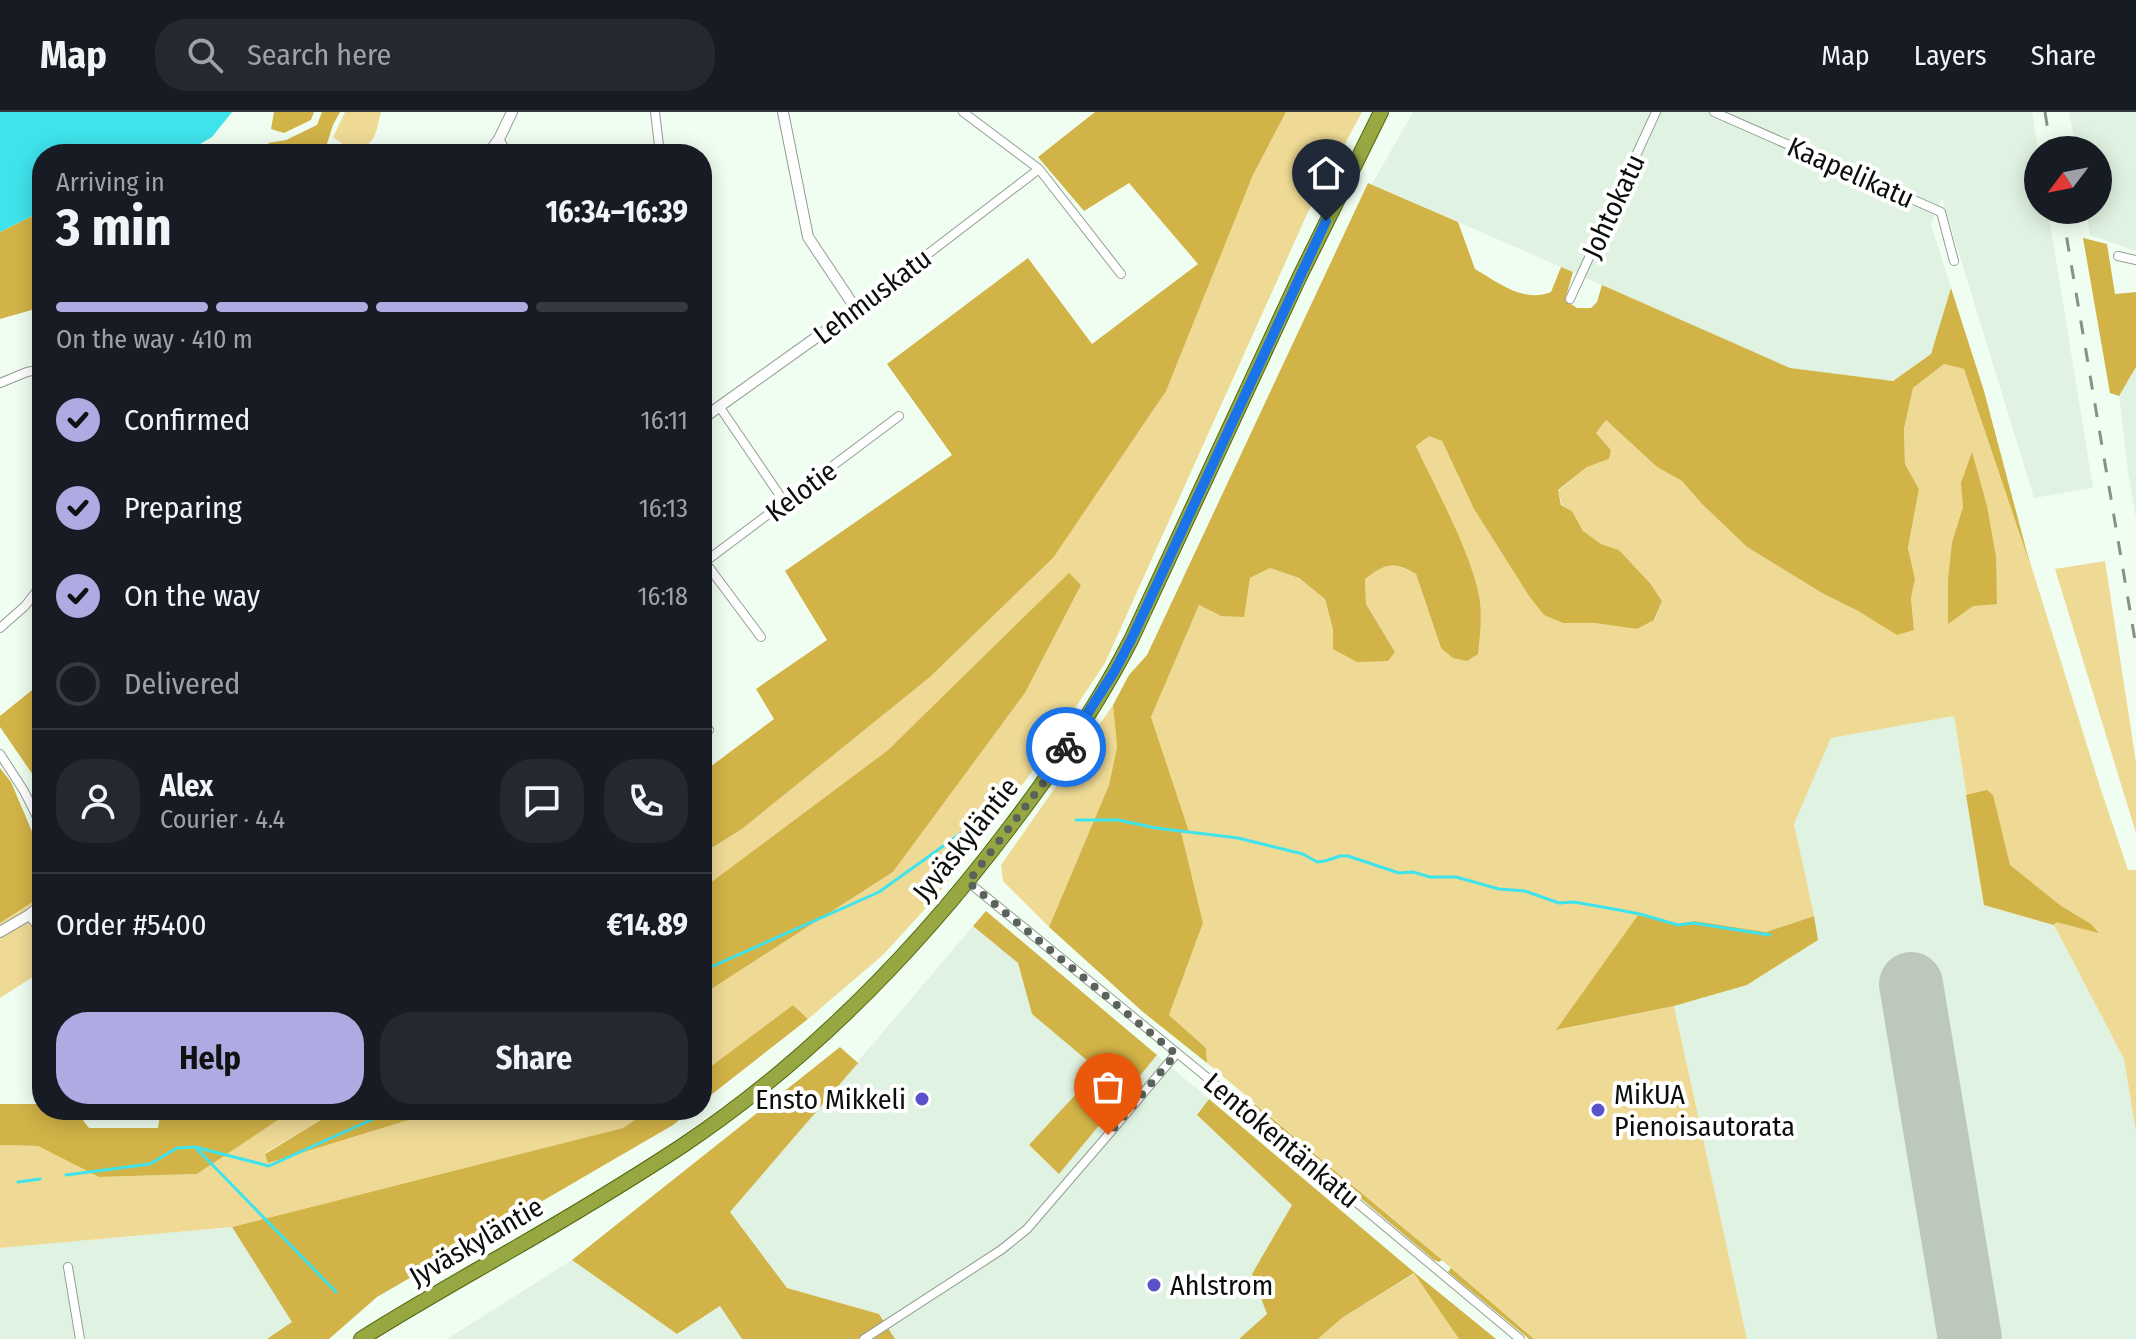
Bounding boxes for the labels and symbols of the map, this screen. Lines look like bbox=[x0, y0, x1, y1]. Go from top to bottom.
street label: Kaapelikatu bbox=[1782, 130, 1919, 215]
north arrow bbox=[2024, 136, 2112, 224]
pin bbox=[1292, 139, 1360, 221]
street label: Johtokatu bbox=[1575, 149, 1652, 263]
street label: Lehmuskatu bbox=[807, 241, 938, 351]
street label: Kelotie bbox=[759, 454, 843, 529]
courier bbox=[1026, 707, 1106, 787]
street label: Jyväskyläntie bbox=[906, 771, 1025, 908]
pin bbox=[1074, 1053, 1142, 1135]
street label: Lentokentänkatu bbox=[1197, 1066, 1366, 1215]
place label: MikUA Pienoisautorata bbox=[1614, 1078, 1795, 1143]
place label: Ensto Mikkeli bbox=[755, 1083, 906, 1116]
marker: Ensto Mikkeli bbox=[913, 1090, 931, 1108]
marker: MikUA Pienoisautorata bbox=[1589, 1101, 1607, 1119]
street label: Jyväskyläntie bbox=[403, 1190, 549, 1293]
place label: Ahlstrom bbox=[1170, 1269, 1273, 1302]
marker: Ahlstrom bbox=[1145, 1276, 1163, 1294]

